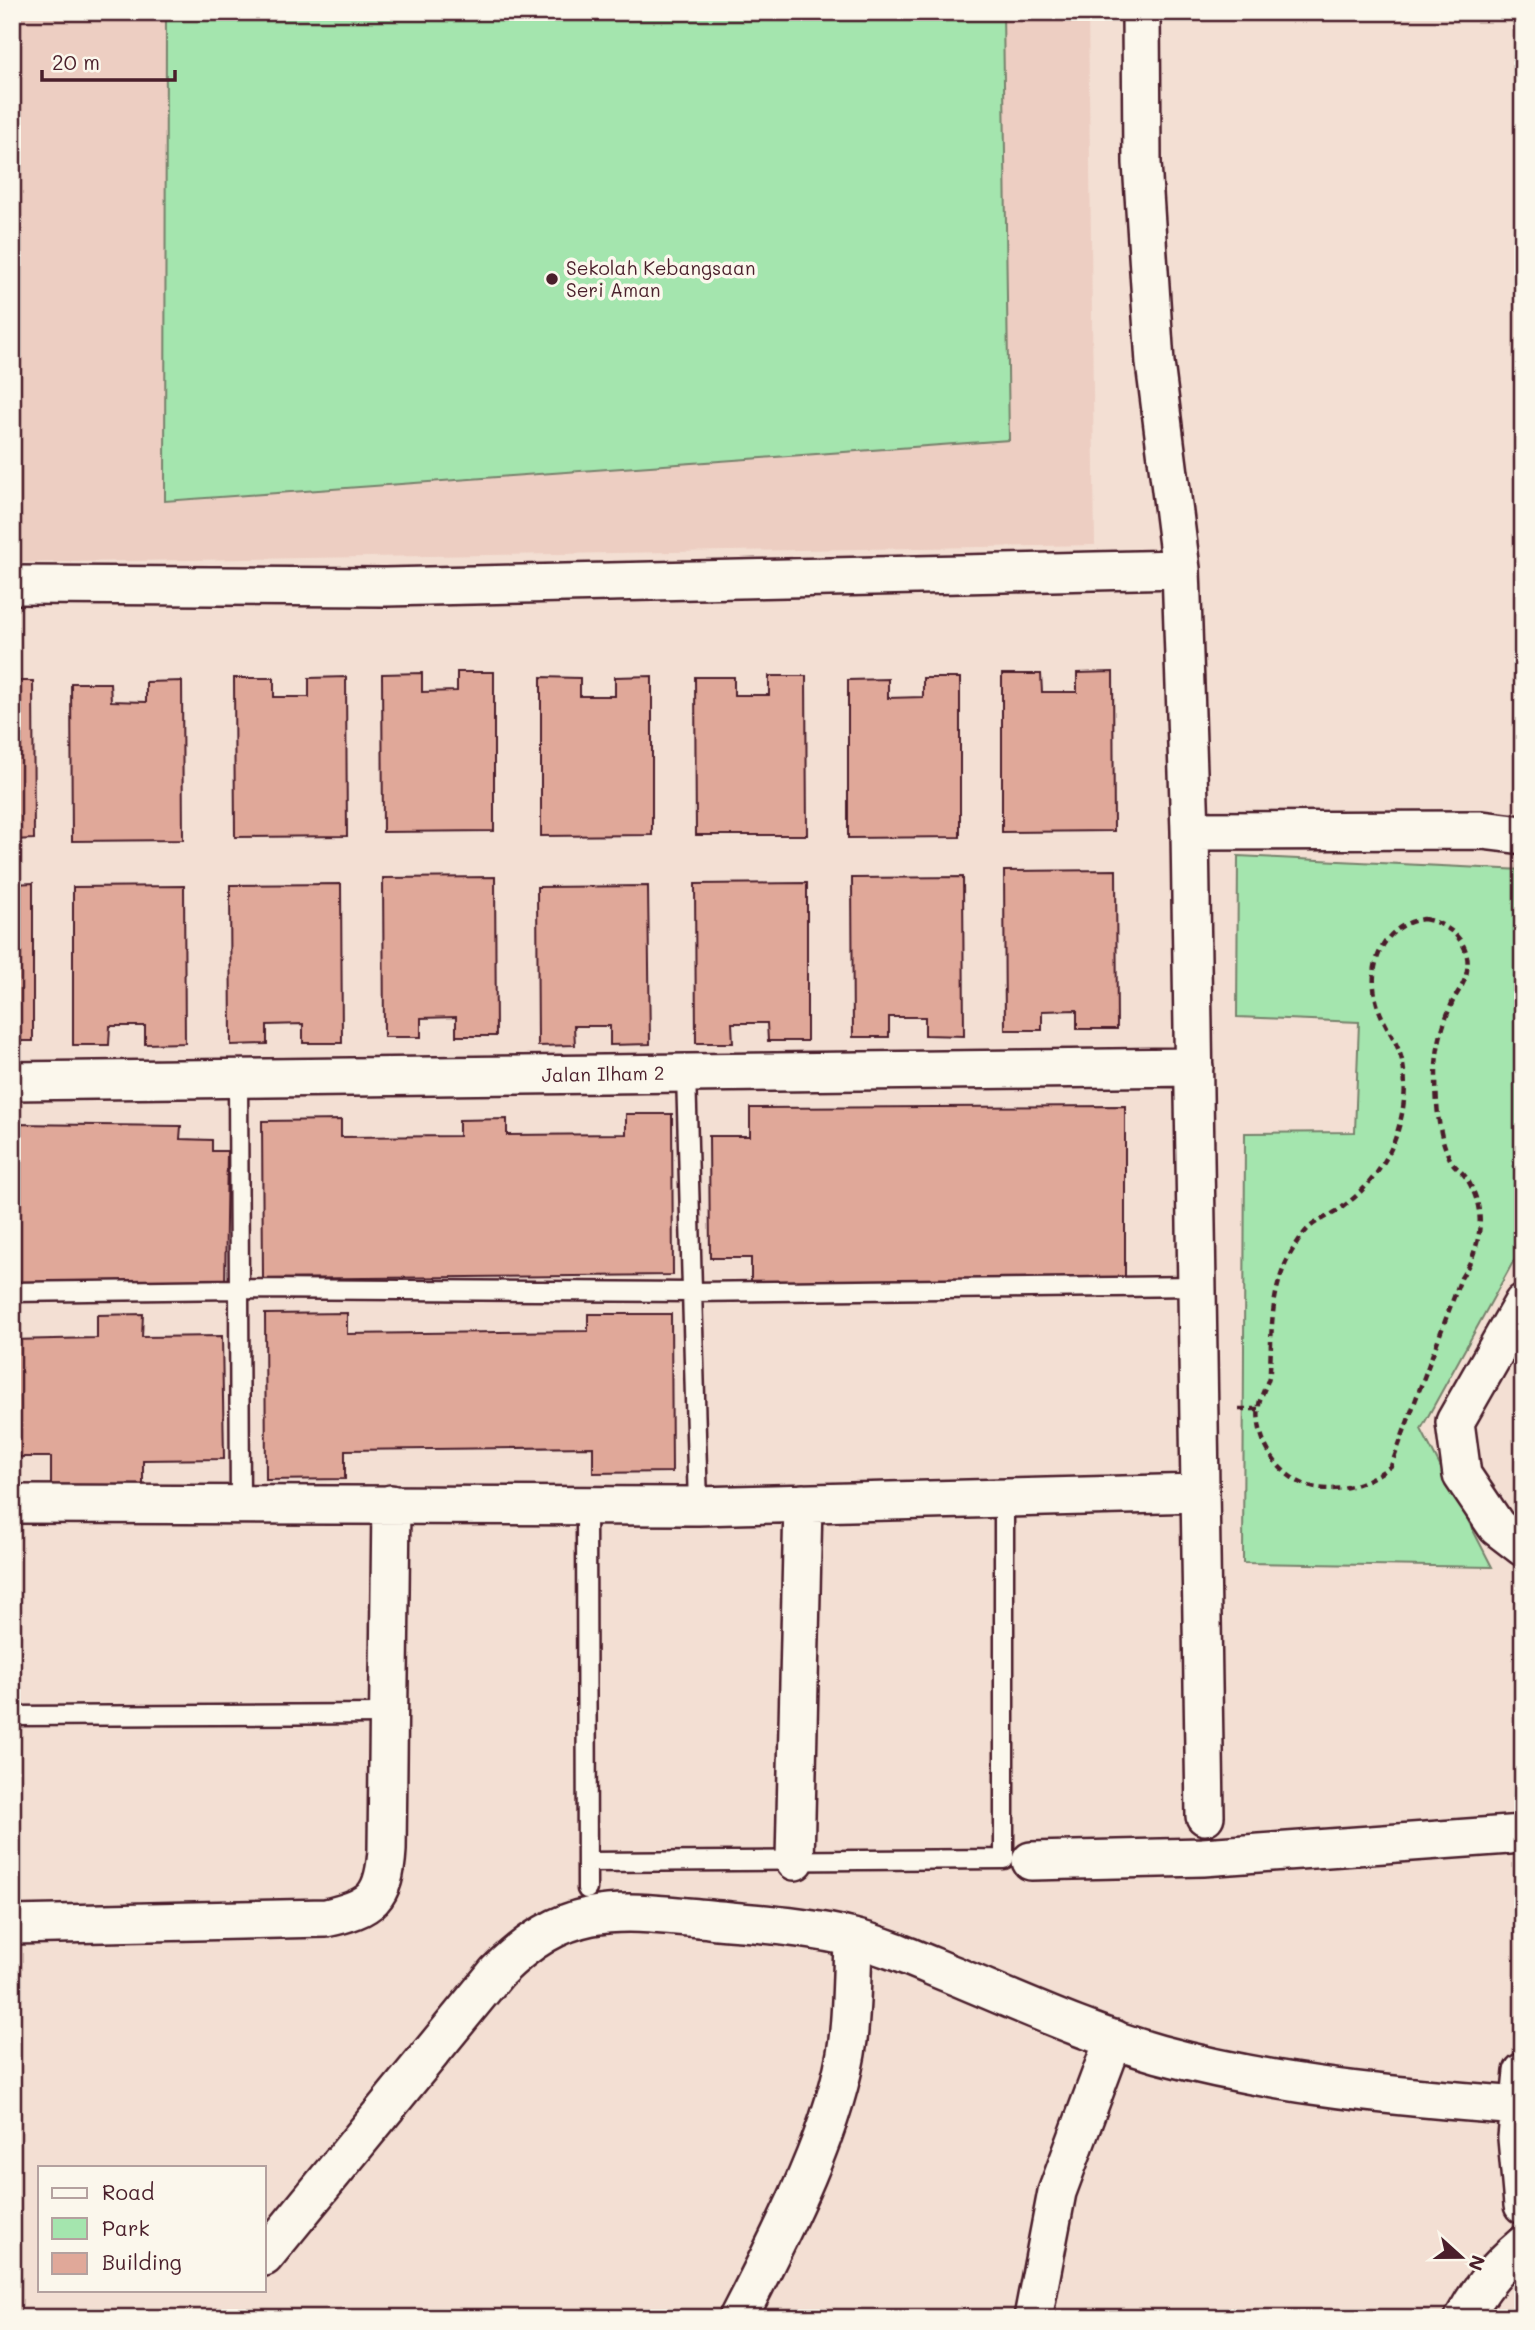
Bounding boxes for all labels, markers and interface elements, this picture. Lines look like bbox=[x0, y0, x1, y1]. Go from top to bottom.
scale bar bbox=[42, 38, 175, 82]
text: 20 m bbox=[52, 48, 100, 75]
place label: Sekolah Kebangsaan Seri Aman bbox=[566, 255, 755, 302]
marker: Sekolah Kebangsaan Seri Aman bbox=[544, 271, 560, 287]
street label: Jalan Ilham 2 bbox=[541, 1060, 665, 1087]
legend bbox=[38, 2166, 266, 2292]
text: Road bbox=[102, 2178, 154, 2205]
text: Park bbox=[102, 2214, 150, 2241]
north arrow bbox=[1426, 2222, 1496, 2292]
text: Building bbox=[102, 2248, 182, 2275]
text: N bbox=[1463, 2252, 1492, 2274]

